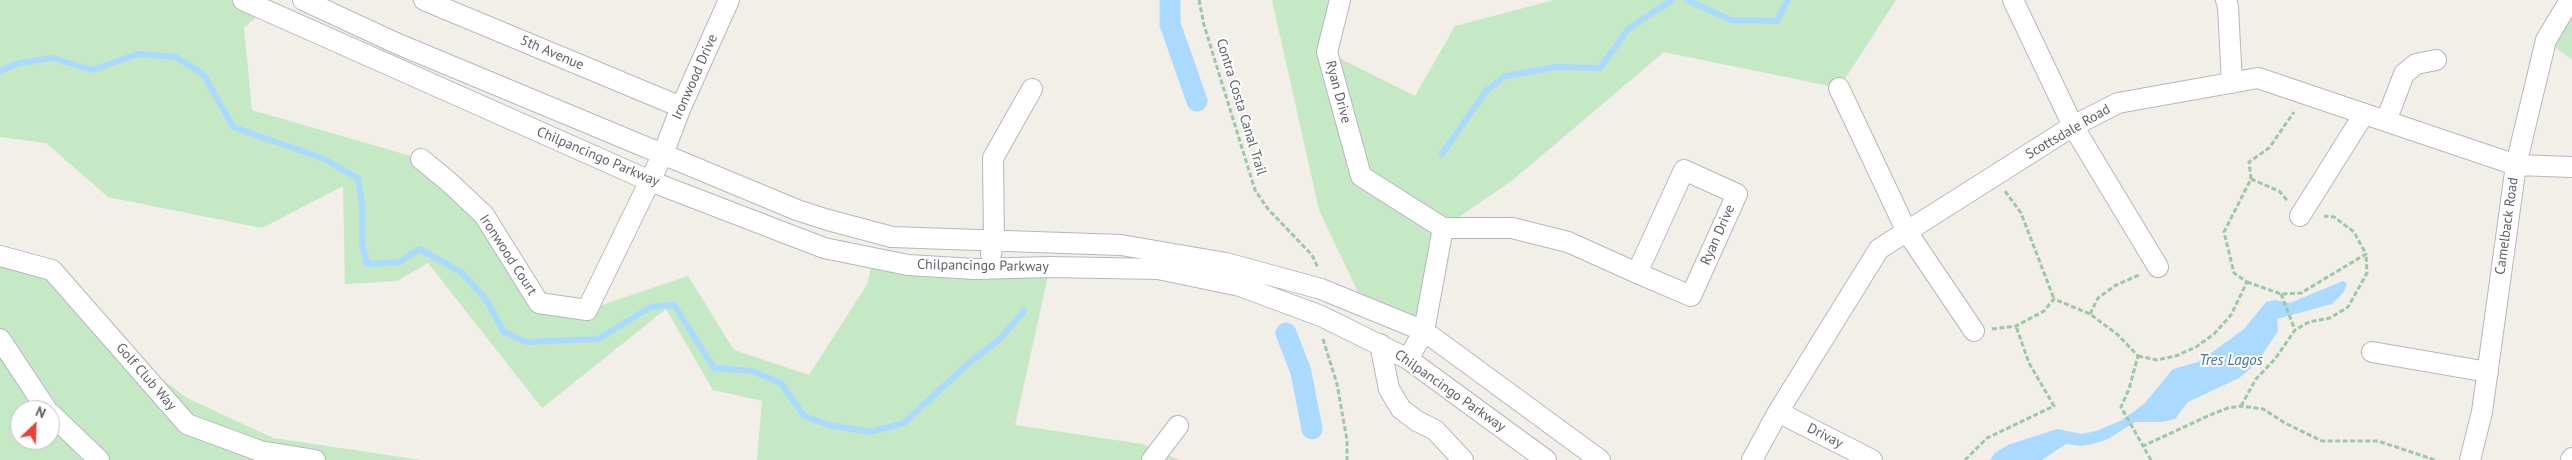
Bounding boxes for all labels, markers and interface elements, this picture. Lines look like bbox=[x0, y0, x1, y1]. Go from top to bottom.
street label: 5th Avenue bbox=[518, 32, 586, 74]
street label: Ironwood Drive bbox=[669, 32, 721, 122]
street label: Contra Costa Canal Trail bbox=[1212, 37, 1270, 177]
street label: Ryan Drive bbox=[1322, 59, 1354, 125]
street label: Scottsdale Road bbox=[2023, 101, 2113, 163]
street label: Chilpancingo Parkway bbox=[534, 124, 662, 190]
street label: Camelback Road bbox=[2492, 176, 2522, 276]
street label: Ryan Drive bbox=[1697, 202, 1739, 268]
street label: Ironwood Court bbox=[476, 211, 540, 299]
street label: Chilpancingo Parkway bbox=[917, 256, 1049, 276]
street label: Golf Club Way bbox=[112, 340, 180, 414]
street label: Chilpancingo Parkway bbox=[1391, 346, 1509, 436]
water label: Tres Lagos bbox=[2199, 352, 2263, 370]
north arrow bbox=[10, 400, 60, 450]
text: N bbox=[33, 402, 49, 422]
street label: Drivay bbox=[1804, 420, 1846, 452]

